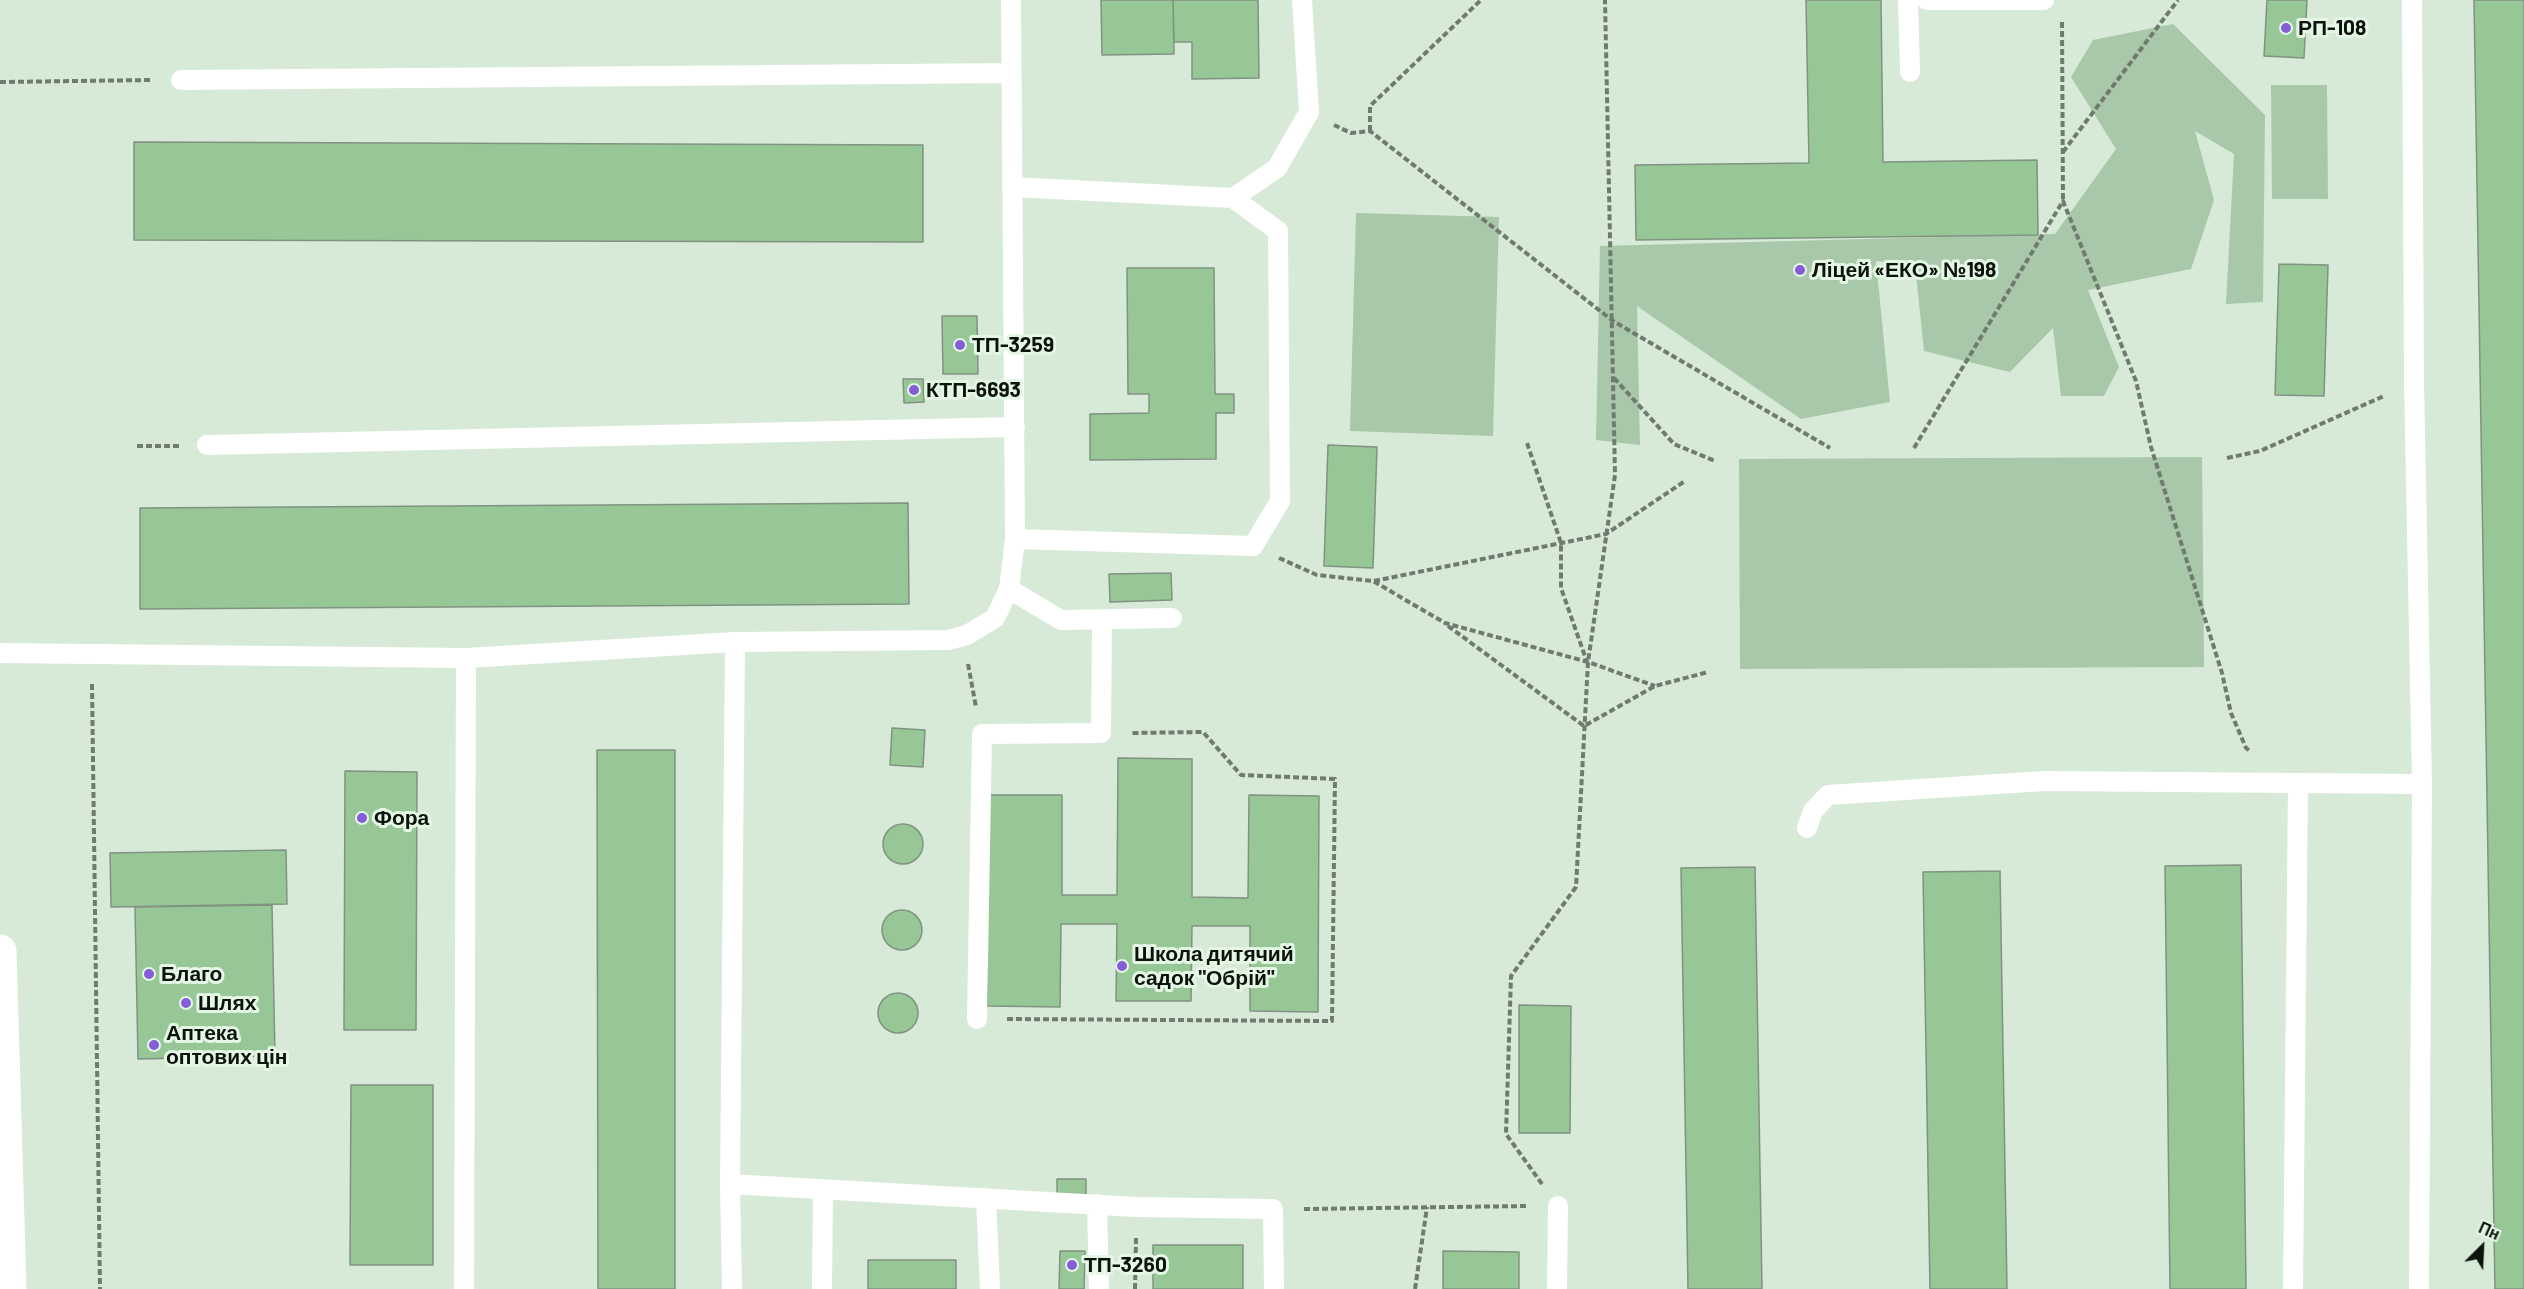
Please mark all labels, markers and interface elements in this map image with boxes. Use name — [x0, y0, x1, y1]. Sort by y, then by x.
place label: РП-108 — [2298, 15, 2366, 41]
marker: РП-108 — [2279, 21, 2293, 35]
place label: Ліцей «ЕКО» №198 — [1812, 257, 1996, 283]
marker: Ліцей «ЕКО» №198 — [1793, 263, 1807, 277]
place label: ТП-3259 — [972, 332, 1054, 358]
marker: ТП-3259 — [953, 338, 967, 352]
place label: КТП-6693 — [926, 377, 1021, 403]
marker: КТП-6693 — [907, 383, 921, 397]
place label: Фора — [374, 805, 429, 831]
marker: Фора — [355, 811, 369, 825]
place label: Школа дитячий садок "Обрій" — [1134, 941, 1294, 991]
marker: Школа дитячий садок "Обрій" — [1115, 959, 1129, 973]
place label: Благо — [161, 961, 222, 987]
marker: Благо — [142, 967, 156, 981]
place label: Шлях — [198, 990, 256, 1016]
marker: Шлях — [179, 996, 193, 1010]
place label: Аптека оптових цін — [166, 1020, 287, 1070]
marker: Аптека оптових цін — [147, 1038, 161, 1052]
north arrow — [2452, 1217, 2512, 1277]
text: Пн — [2476, 1217, 2503, 1243]
place label: ТП-3260 — [1084, 1252, 1167, 1278]
marker: ТП-3260 — [1065, 1258, 1079, 1272]

